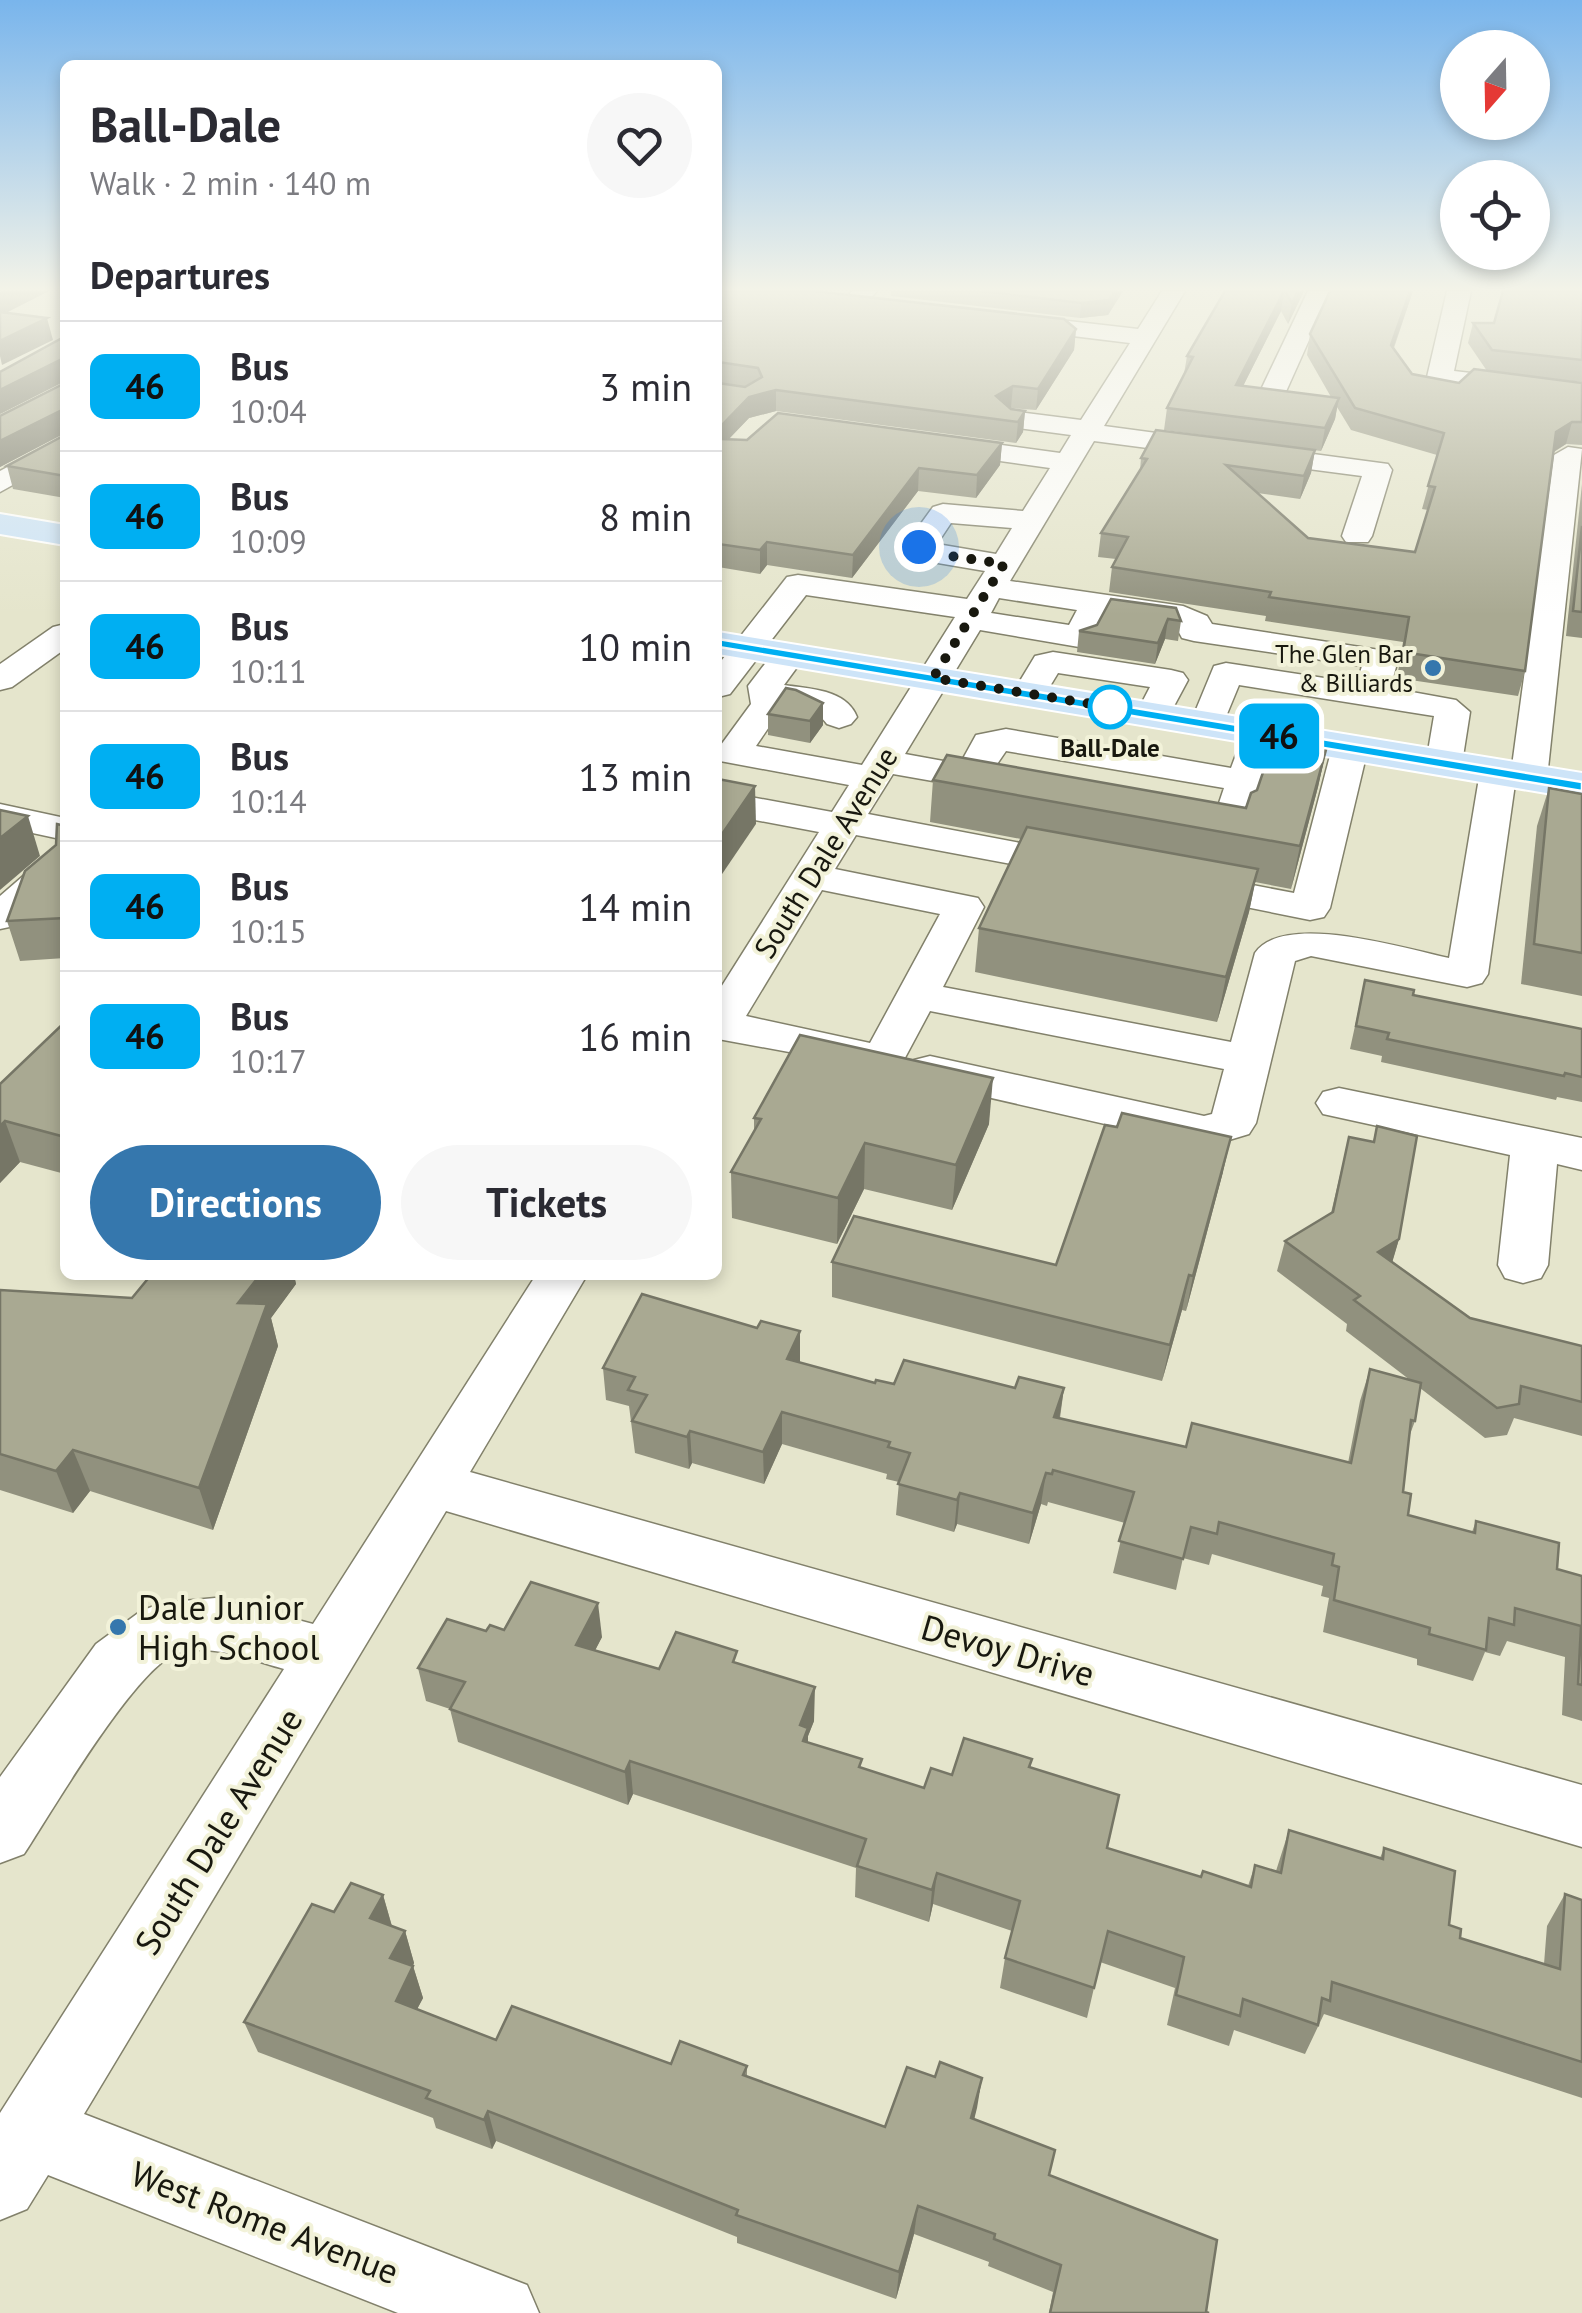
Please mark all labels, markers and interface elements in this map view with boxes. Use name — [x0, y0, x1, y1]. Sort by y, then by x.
north arrow — [1440, 30, 1550, 140]
map controls — [1440, 30, 1550, 270]
text: Ball-Dale — [90, 93, 281, 155]
button: heart — [587, 93, 692, 198]
button: locate — [1440, 160, 1550, 270]
text: Walk · 2 min · 140 m — [90, 162, 371, 204]
text: Departures — [90, 250, 270, 299]
text: Bus — [230, 341, 289, 390]
text: 3 min — [599, 362, 692, 411]
text: 46 — [125, 363, 165, 409]
text: 10:04 — [230, 390, 307, 432]
text: Bus — [230, 471, 289, 520]
text: 8 min — [599, 492, 692, 541]
text: 46 — [125, 493, 165, 539]
text: 10:09 — [230, 520, 307, 562]
your location — [894, 522, 944, 572]
text: Bus — [230, 601, 289, 650]
text: 10 min — [579, 622, 692, 671]
text: 46 — [125, 623, 165, 669]
place label: The Glen Bar & Billiards — [1275, 638, 1413, 699]
text: 10:11 — [230, 650, 307, 692]
marker: The Glen Bar & Billiards — [1422, 657, 1444, 679]
marker: Ball-Dale — [1089, 686, 1131, 728]
line badge: 46 — [1234, 704, 1324, 768]
text: 46 — [1259, 713, 1299, 759]
text: Bus — [230, 731, 289, 780]
place label: Ball-Dale — [1060, 732, 1160, 764]
street label: South Dale Avenue — [744, 739, 906, 965]
text: 13 min — [579, 752, 692, 801]
text: 46 — [125, 753, 165, 799]
text: 10:14 — [230, 780, 307, 822]
text: Bus — [230, 861, 289, 910]
text: 14 min — [579, 882, 692, 931]
text: 46 — [125, 883, 165, 929]
text: 10:15 — [230, 910, 307, 952]
text: Bus — [230, 991, 289, 1040]
text: 16 min — [579, 1012, 692, 1061]
text: 46 — [125, 1013, 165, 1059]
text: 10:17 — [230, 1040, 307, 1082]
button: Directions — [90, 1145, 381, 1260]
button: Tickets — [401, 1145, 692, 1260]
place label: Dale Junior High School — [138, 1584, 319, 1670]
street label: Devoy Drive — [916, 1603, 1100, 1697]
marker: Dale Junior High School — [107, 1616, 129, 1638]
street label: South Dale Avenue — [124, 1699, 312, 1963]
street label: West Rome Avenue — [125, 2150, 405, 2294]

